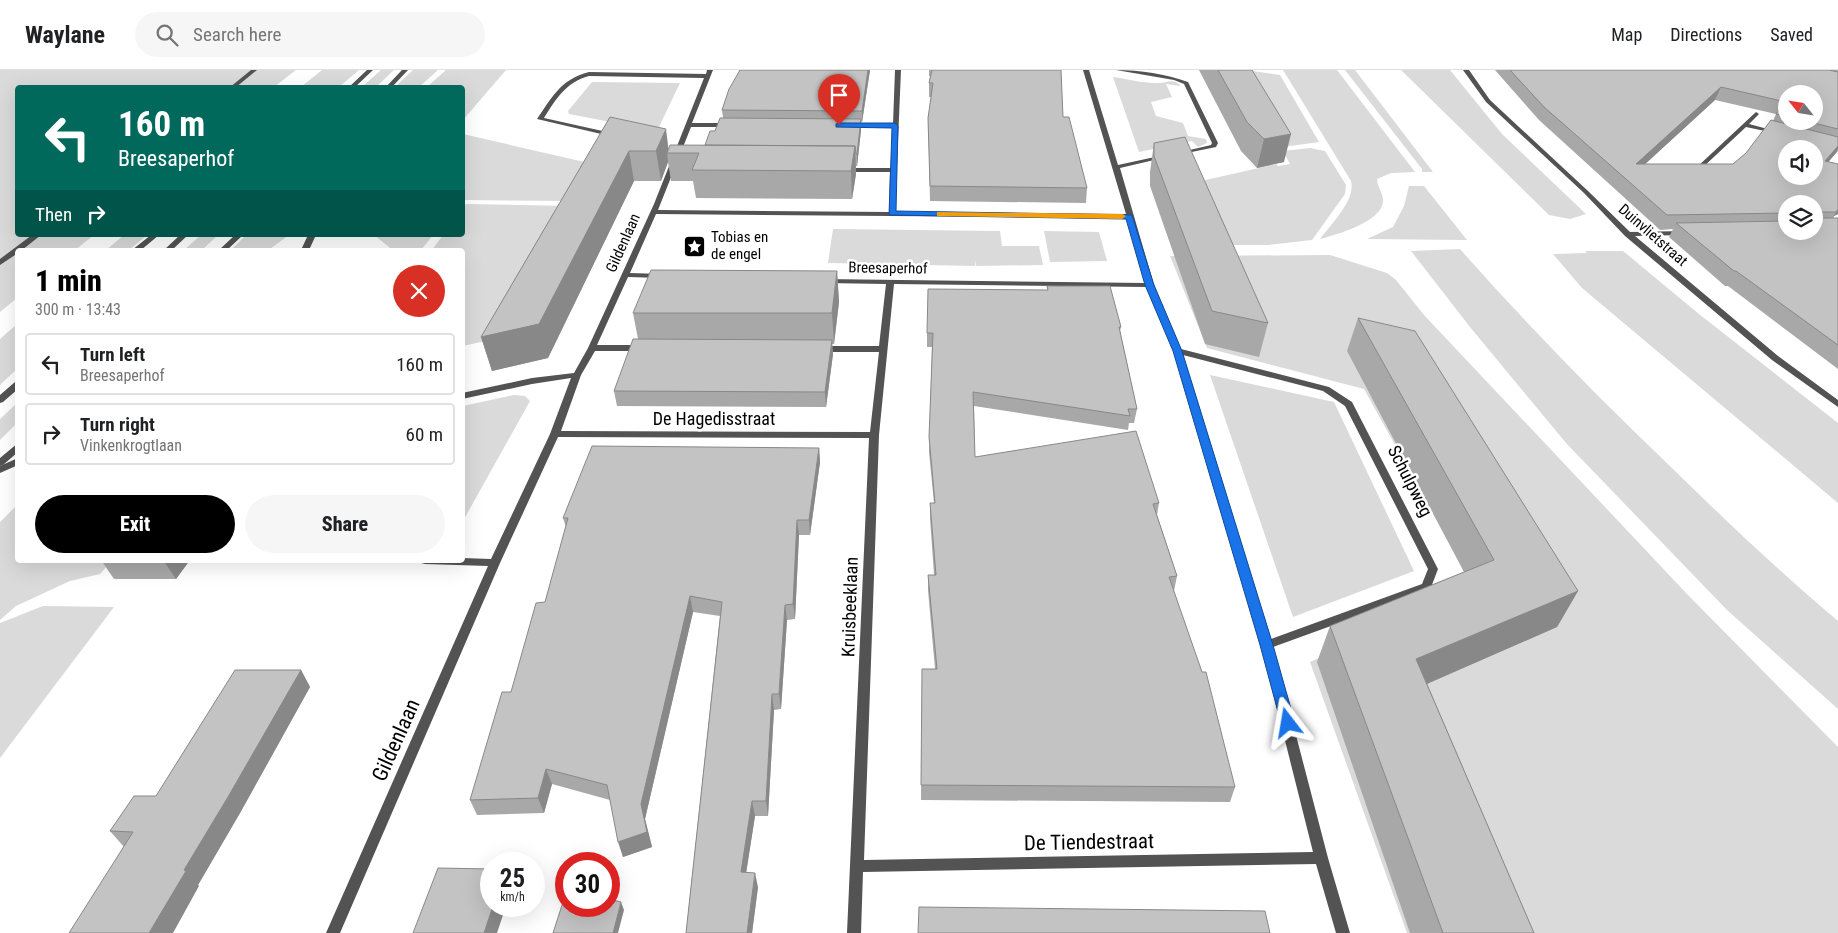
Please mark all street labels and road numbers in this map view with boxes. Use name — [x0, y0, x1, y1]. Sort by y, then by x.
street label: Duinvlietstraat — [1615, 200, 1691, 270]
street label: Gildenlaan — [602, 211, 644, 275]
street label: Breesaperhof — [848, 258, 928, 278]
street label: De Hagedisstraat — [653, 408, 775, 429]
street label: Schulpweg — [1384, 442, 1437, 520]
street label: Kruisbeeklaan — [837, 556, 862, 657]
street label: Gildenlaan — [367, 695, 425, 785]
street label: De Tiendestraat — [1024, 829, 1154, 855]

